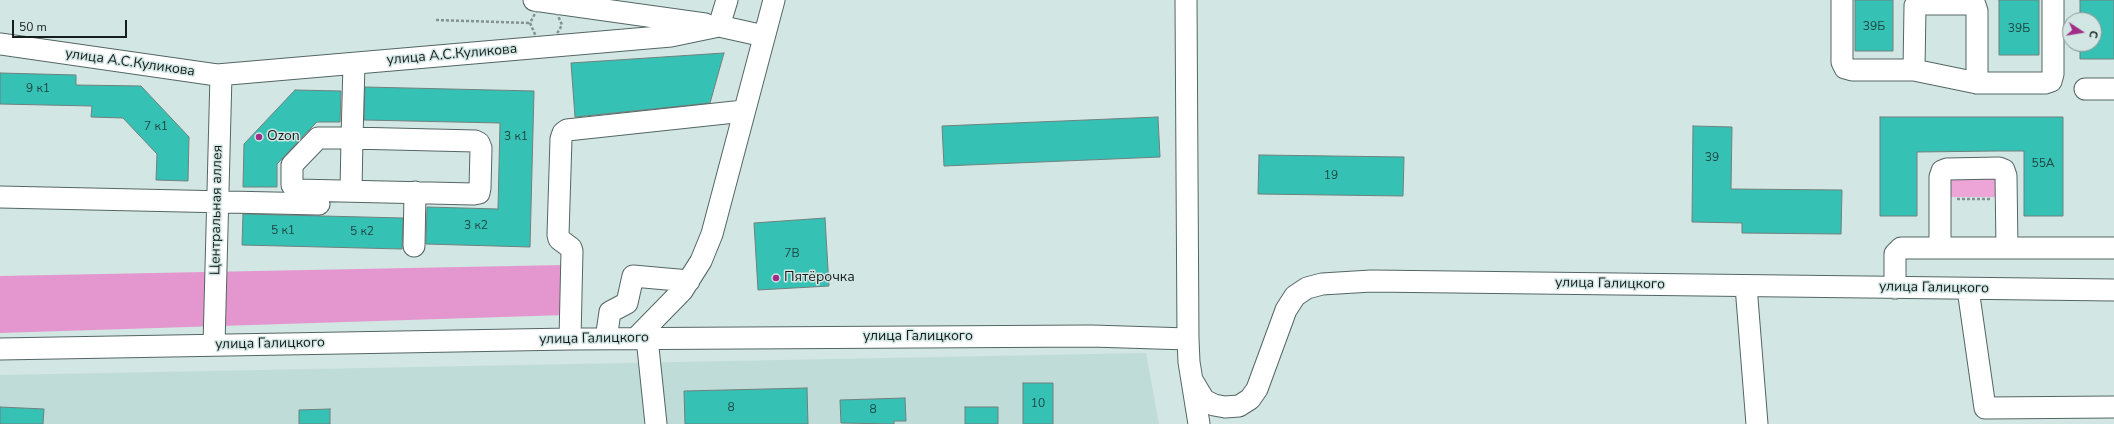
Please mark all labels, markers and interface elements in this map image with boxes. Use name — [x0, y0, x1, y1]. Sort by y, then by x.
scale bar — [14, 12, 129, 38]
north arrow — [2062, 12, 2102, 52]
text: 50 m — [19, 19, 47, 35]
house number: 39Б — [1863, 20, 1885, 34]
house number: 39Б — [2008, 22, 2030, 36]
text: С — [2085, 29, 2101, 40]
street label: улица А.С.Куликова — [386, 41, 518, 69]
street label: улица А.С.Куликова — [64, 46, 196, 80]
house number: 9 к1 — [26, 82, 50, 96]
house number: 7 к1 — [144, 120, 168, 134]
place label: Ozon — [267, 129, 300, 145]
house number: 3 к1 — [504, 130, 528, 144]
marker: Ozon — [254, 132, 264, 142]
street label: Центральная аллея — [207, 145, 227, 275]
house number: 39 — [1705, 151, 1719, 165]
house number: 55А — [2031, 157, 2055, 171]
house number: 19 — [1324, 169, 1338, 183]
house number: 3 к2 — [464, 219, 488, 233]
house number: 5 к1 — [271, 224, 295, 238]
house number: 5 к2 — [350, 225, 374, 239]
house number: 7В — [784, 247, 800, 261]
place label: Пятёрочка — [784, 270, 855, 286]
marker: Пятёрочка — [771, 273, 781, 283]
street label: улица Галицкого — [1555, 275, 1665, 293]
street label: улица Галицкого — [1879, 279, 1989, 297]
street label: улица Галицкого — [863, 329, 973, 345]
street label: улица Галицкого — [539, 330, 649, 348]
street label: улица Галицкого — [215, 335, 325, 353]
house number: 10 — [1031, 397, 1045, 411]
house number: 8 — [727, 401, 735, 415]
house number: 8 — [869, 403, 877, 417]

